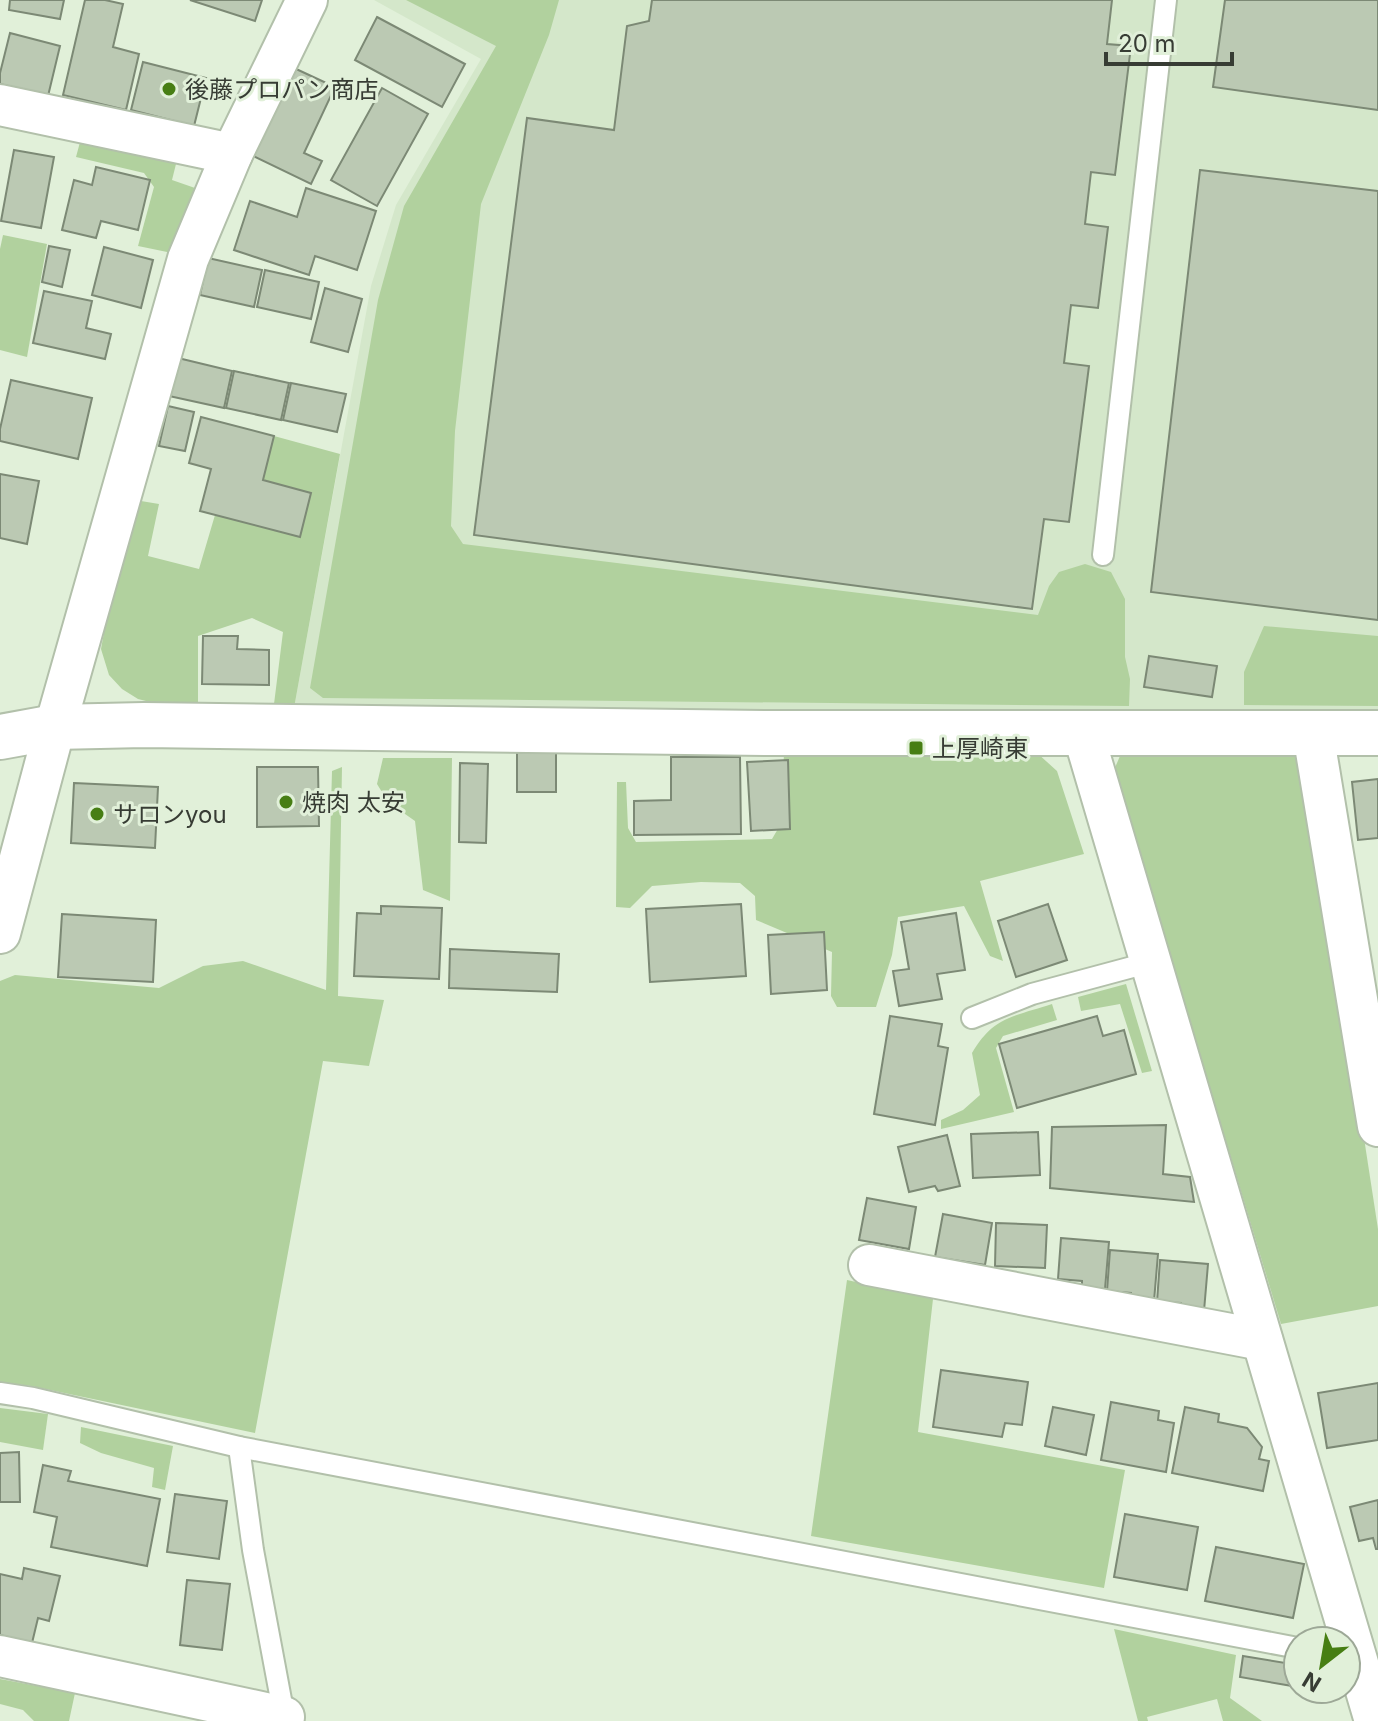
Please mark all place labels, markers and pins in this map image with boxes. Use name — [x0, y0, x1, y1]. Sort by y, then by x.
place label: 後藤プロパン商店 — [185, 75, 378, 104]
marker: 後藤プロパン商店 — [160, 80, 178, 98]
place label: 上厚崎東 — [932, 734, 1028, 763]
marker: 上厚崎東 — [907, 739, 925, 757]
place label: 焼肉 太安 — [302, 788, 405, 817]
marker: 焼肉 太安 — [277, 793, 295, 811]
place label: サロンyou — [113, 800, 227, 829]
marker: サロンyou — [88, 805, 106, 823]

